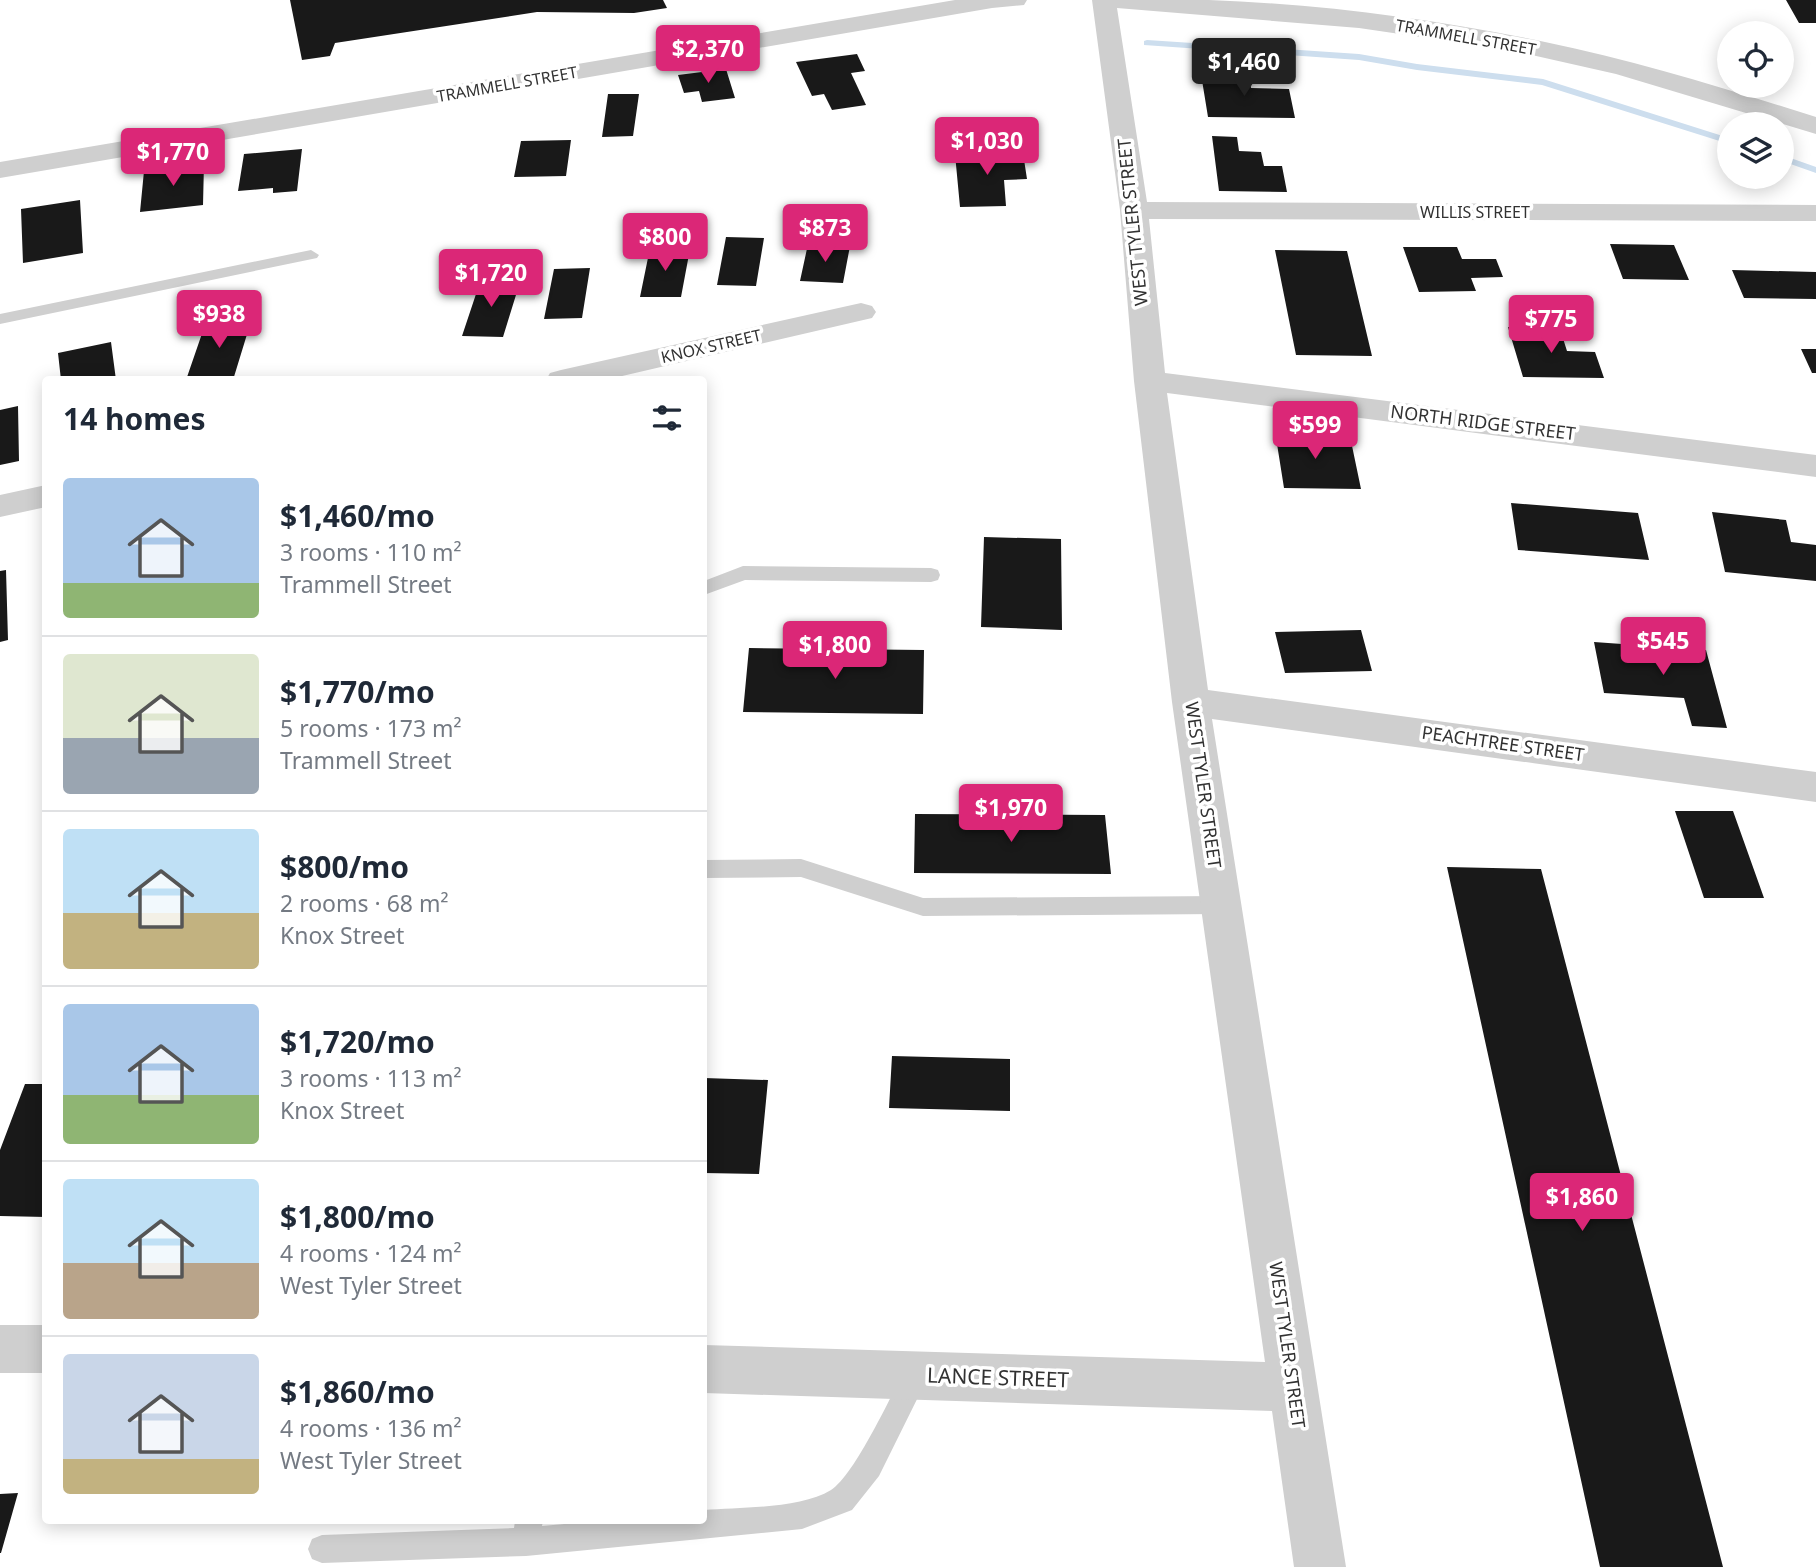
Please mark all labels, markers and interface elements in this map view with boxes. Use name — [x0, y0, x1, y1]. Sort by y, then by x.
street label: TRAMMELL STREET — [1394, 14, 1538, 60]
map controls — [1717, 21, 1794, 189]
button: locate — [1717, 21, 1794, 98]
pin: $2,370 — [651, 25, 765, 85]
text: $2,370 — [672, 32, 744, 64]
pin: $1,460 — [1187, 38, 1301, 98]
text: $1,460 — [1208, 45, 1280, 77]
street label: TRAMMELL STREET — [435, 61, 579, 107]
button: layers — [1717, 112, 1794, 189]
pin: $1,030 — [930, 118, 1044, 177]
text: $1,030 — [951, 124, 1023, 156]
pin: $1,770 — [116, 128, 230, 188]
text: $1,770 — [137, 135, 209, 167]
street label: WEST TYLER STREET — [1111, 137, 1153, 307]
street label: WILLIS STREET — [1420, 201, 1530, 223]
pin: $873 — [784, 204, 866, 264]
text: $873 — [799, 211, 851, 243]
pin: $800 — [624, 214, 706, 273]
text: $800 — [639, 220, 691, 252]
pin: $1,720 — [434, 250, 548, 309]
text: $1,720 — [455, 256, 527, 288]
pin: $938 — [178, 290, 260, 350]
pin: $775 — [1510, 296, 1592, 355]
text: $938 — [193, 297, 245, 329]
text: $775 — [1525, 302, 1577, 334]
street label: KNOX STREET — [659, 324, 763, 368]
text: 14 homes — [63, 398, 206, 439]
icon: filters — [648, 399, 686, 437]
street label: NORTH RIDGE STREET — [1389, 399, 1577, 445]
pin: $599 — [1274, 402, 1356, 461]
text: $599 — [1289, 408, 1341, 440]
text: $1,460/mo — [280, 495, 435, 536]
icon: home — [119, 506, 203, 590]
text: 3 rooms · 110 m² — [280, 536, 462, 568]
text: Trammell Street — [280, 568, 452, 600]
pin: $545 — [1622, 618, 1704, 677]
pin: $1,800 — [778, 622, 892, 681]
text: $545 — [1637, 624, 1689, 656]
text: $1,800 — [799, 628, 871, 660]
text: $1,770/mo — [280, 671, 435, 712]
icon: home — [119, 682, 203, 766]
street label: WEST TYLER STREET — [1180, 700, 1228, 870]
text: 5 rooms · 173 m² — [280, 712, 462, 744]
street label: PEACHTREE STREET — [1420, 720, 1586, 766]
text: Trammell Street — [280, 744, 452, 776]
pin: $1,970 — [954, 784, 1068, 844]
text: $1,970 — [975, 791, 1047, 823]
text: $800/mo — [280, 846, 409, 887]
icon: home — [119, 857, 203, 941]
text: 2 rooms · 68 m² — [280, 887, 449, 919]
text: Knox Street — [280, 919, 404, 951]
text: $1,720/mo — [280, 1021, 435, 1062]
icon: home — [119, 1032, 203, 1116]
text: 3 rooms · 113 m² — [280, 1062, 462, 1094]
text: Knox Street — [280, 1094, 404, 1126]
pin: $1,860 — [1525, 1174, 1639, 1233]
text: $1,860 — [1546, 1180, 1618, 1212]
text: $1,800/mo — [280, 1196, 435, 1237]
icon: home — [119, 1207, 203, 1291]
text: 4 rooms · 124 m² — [280, 1237, 462, 1269]
street label: WEST TYLER STREET — [1264, 1260, 1312, 1430]
text: West Tyler Street — [280, 1269, 462, 1301]
street label: LANCE STREET — [927, 1361, 1070, 1393]
text: $1,860/mo — [280, 1371, 435, 1412]
icon: home — [119, 1382, 203, 1466]
text: 4 rooms · 136 m² — [280, 1412, 462, 1444]
text: West Tyler Street — [280, 1444, 462, 1476]

